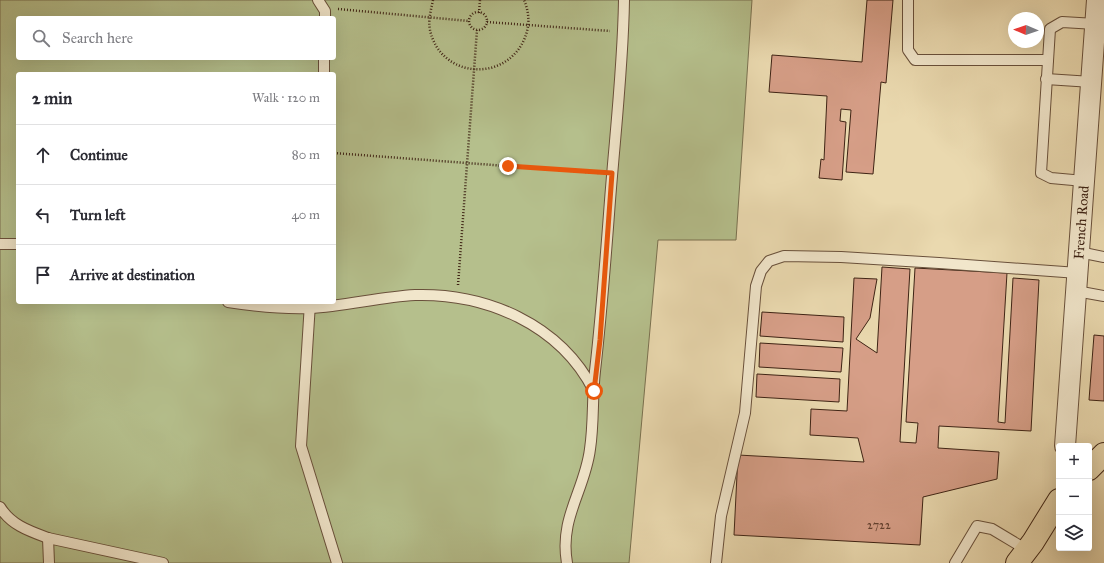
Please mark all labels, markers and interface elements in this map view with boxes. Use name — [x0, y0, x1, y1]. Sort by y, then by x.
north arrow — [1008, 12, 1044, 48]
search box — [16, 16, 336, 60]
icon: search — [30, 27, 52, 49]
text: Search here — [62, 29, 133, 47]
text: 2 min — [32, 88, 72, 109]
text: Walk · 120 m — [252, 90, 320, 106]
icon: ahead — [32, 144, 54, 166]
text: Continue — [70, 146, 128, 164]
text: 80 m — [292, 147, 320, 163]
route end — [499, 157, 517, 175]
street label: French Road — [1070, 185, 1092, 260]
icon: left — [32, 204, 54, 226]
text: Turn left — [70, 206, 126, 224]
text: 40 m — [291, 207, 320, 223]
icon: arrive — [32, 264, 54, 286]
text: Arrive at destination — [70, 266, 195, 284]
route start — [585, 382, 603, 400]
map controls — [1056, 443, 1092, 551]
button: + — [1056, 443, 1092, 479]
button: − — [1056, 479, 1092, 515]
button: layers — [1056, 515, 1092, 551]
house number: 2722 — [867, 518, 891, 532]

